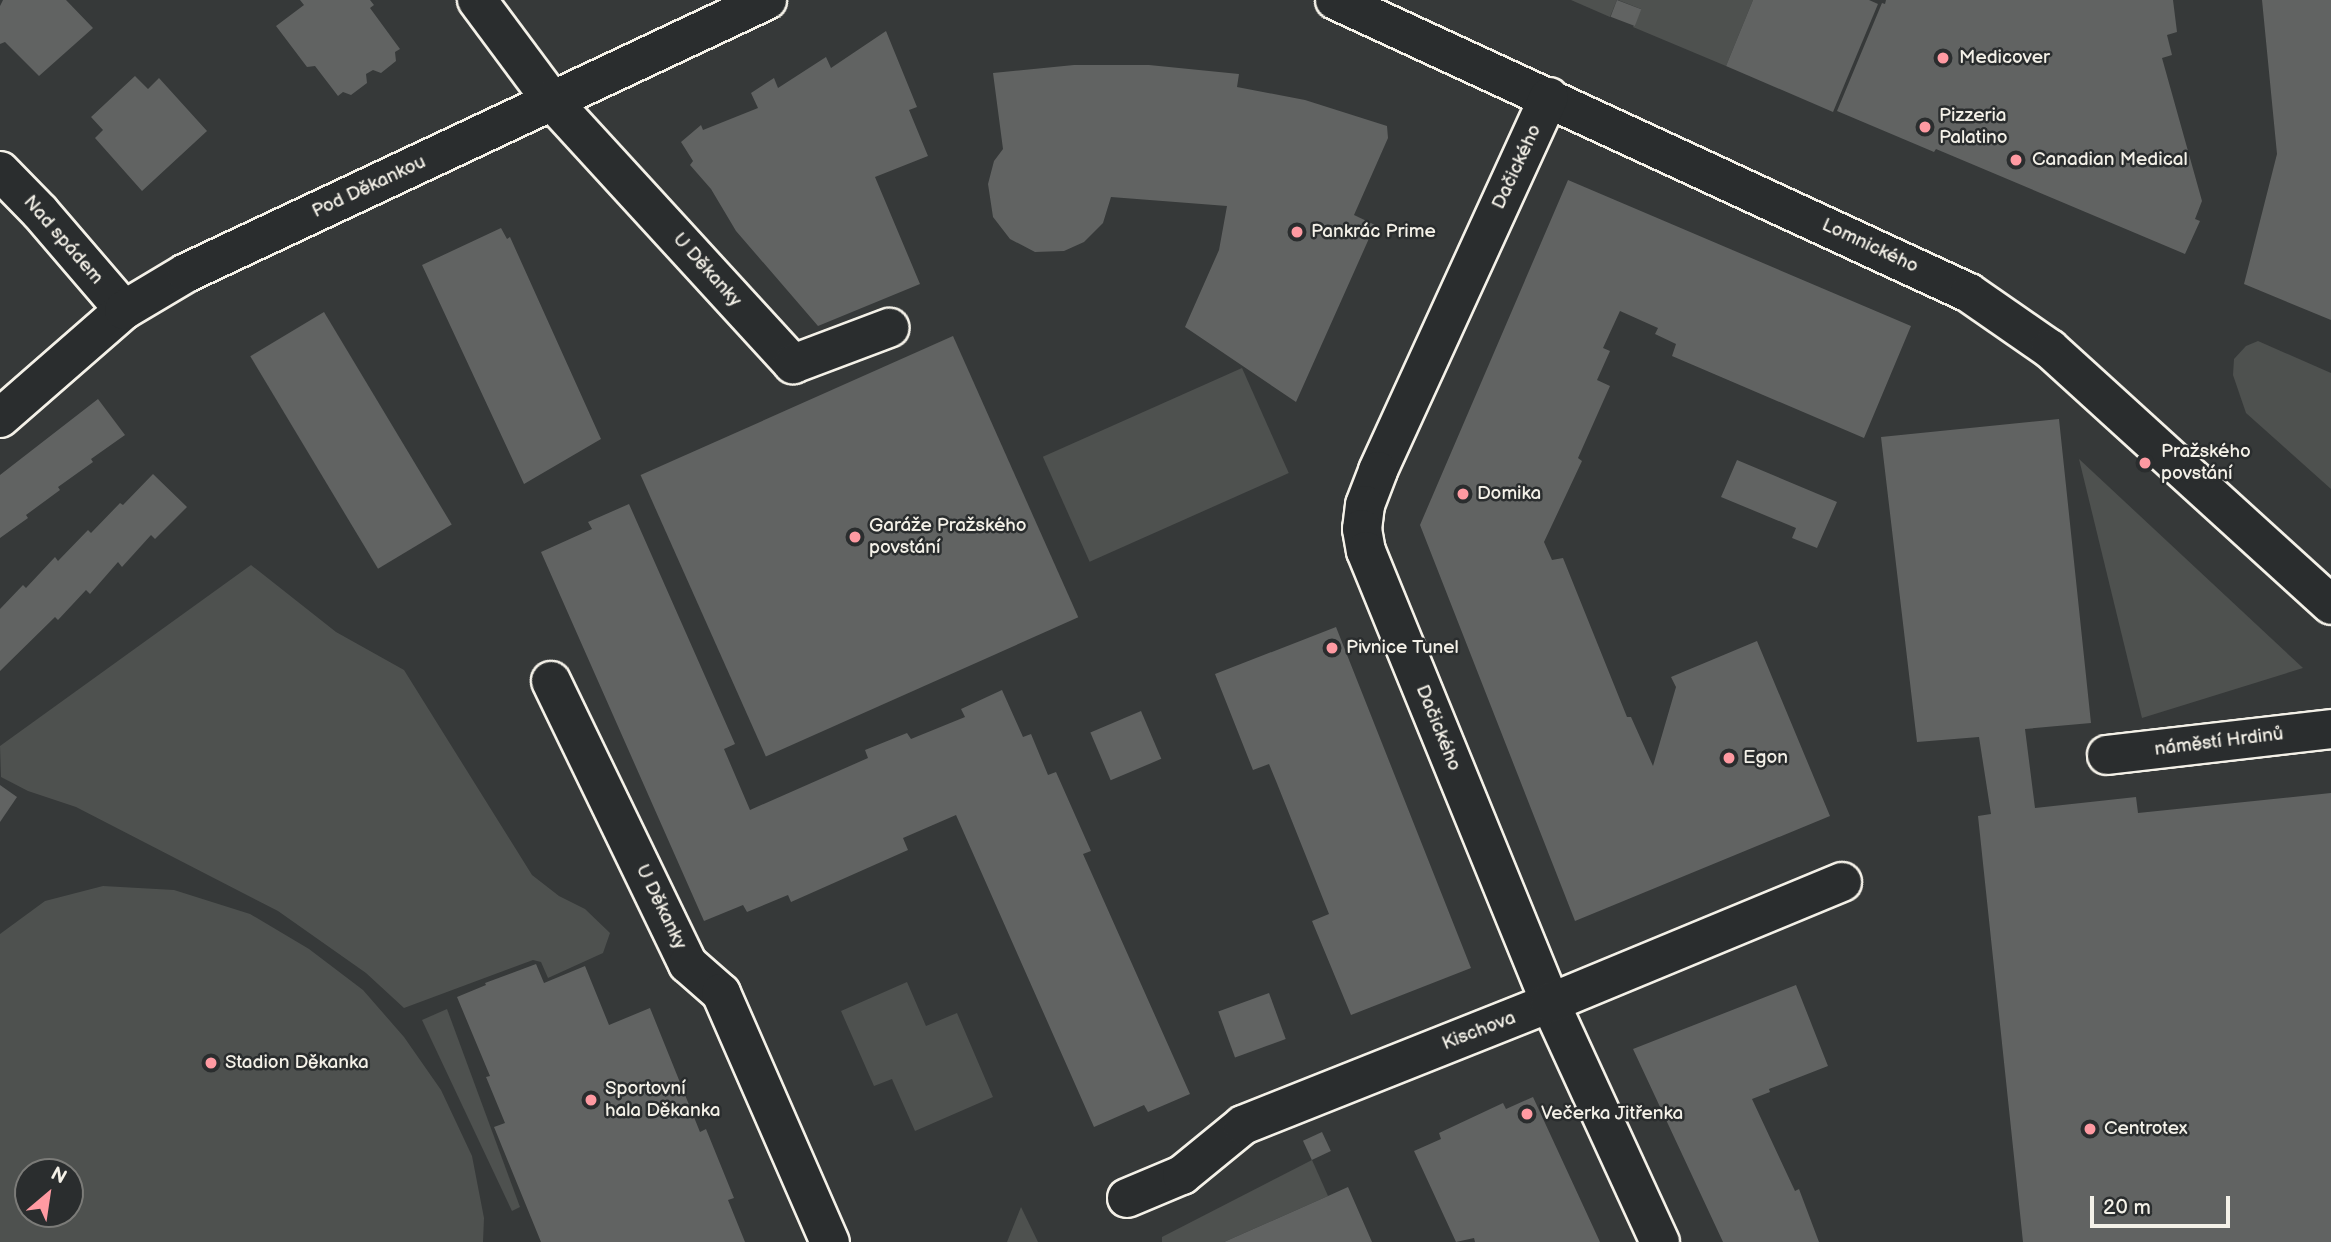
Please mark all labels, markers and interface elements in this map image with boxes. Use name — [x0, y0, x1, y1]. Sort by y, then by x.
place label: Medicover — [1959, 47, 2050, 69]
marker: Medicover — [1933, 48, 1953, 68]
place label: Pizzeria Palatino — [1939, 105, 2008, 149]
marker: Pizzeria Palatino — [1917, 119, 1933, 135]
street label: Dačického — [1487, 121, 1547, 213]
place label: Canadian Medical — [2032, 149, 2188, 171]
marker: Canadian Medical — [2006, 150, 2026, 170]
street label: Pod Děkankou — [309, 151, 429, 223]
street label: Nad spádem — [18, 191, 108, 289]
street label: Lomnického — [1818, 214, 1922, 278]
place label: Pankrác Prime — [1311, 221, 1436, 243]
marker: Pankrác Prime — [1289, 224, 1305, 240]
street label: U Děkanky — [668, 228, 746, 312]
place label: Pražského povstání — [2161, 441, 2251, 485]
marker: Pražského povstání — [2135, 453, 2155, 473]
place label: Domika — [1477, 483, 1541, 505]
marker: Domika — [1455, 486, 1471, 502]
place label: Garáže Pražského povstání — [869, 515, 1027, 559]
marker: Garáže Pražského povstání — [847, 529, 863, 545]
place label: Pivnice Tunel — [1346, 637, 1459, 659]
marker: Pivnice Tunel — [1324, 640, 1340, 656]
street label: Dačického — [1410, 682, 1466, 774]
street label: náměstí Hrdinů — [2153, 723, 2285, 761]
place label: Egon — [1743, 747, 1788, 769]
marker: Egon — [1721, 750, 1737, 766]
street label: U Děkanky — [631, 861, 691, 953]
street label: Kischova — [1439, 1007, 1519, 1055]
place label: Stadion Děkanka — [225, 1052, 369, 1074]
marker: Stadion Děkanka — [203, 1055, 219, 1071]
place label: Sportovní hala Děkanka — [605, 1078, 721, 1122]
marker: Sportovní hala Děkanka — [583, 1092, 599, 1108]
place label: Večerka Jitřenka — [1541, 1103, 1684, 1125]
marker: Večerka Jitřenka — [1519, 1106, 1535, 1122]
place label: Centrotex — [2104, 1118, 2188, 1140]
marker: Centrotex — [2082, 1121, 2098, 1137]
north arrow — [14, 1158, 84, 1228]
text: N — [47, 1162, 70, 1189]
scale bar — [2093, 1182, 2233, 1226]
text: 20 m — [2103, 1195, 2151, 1220]

